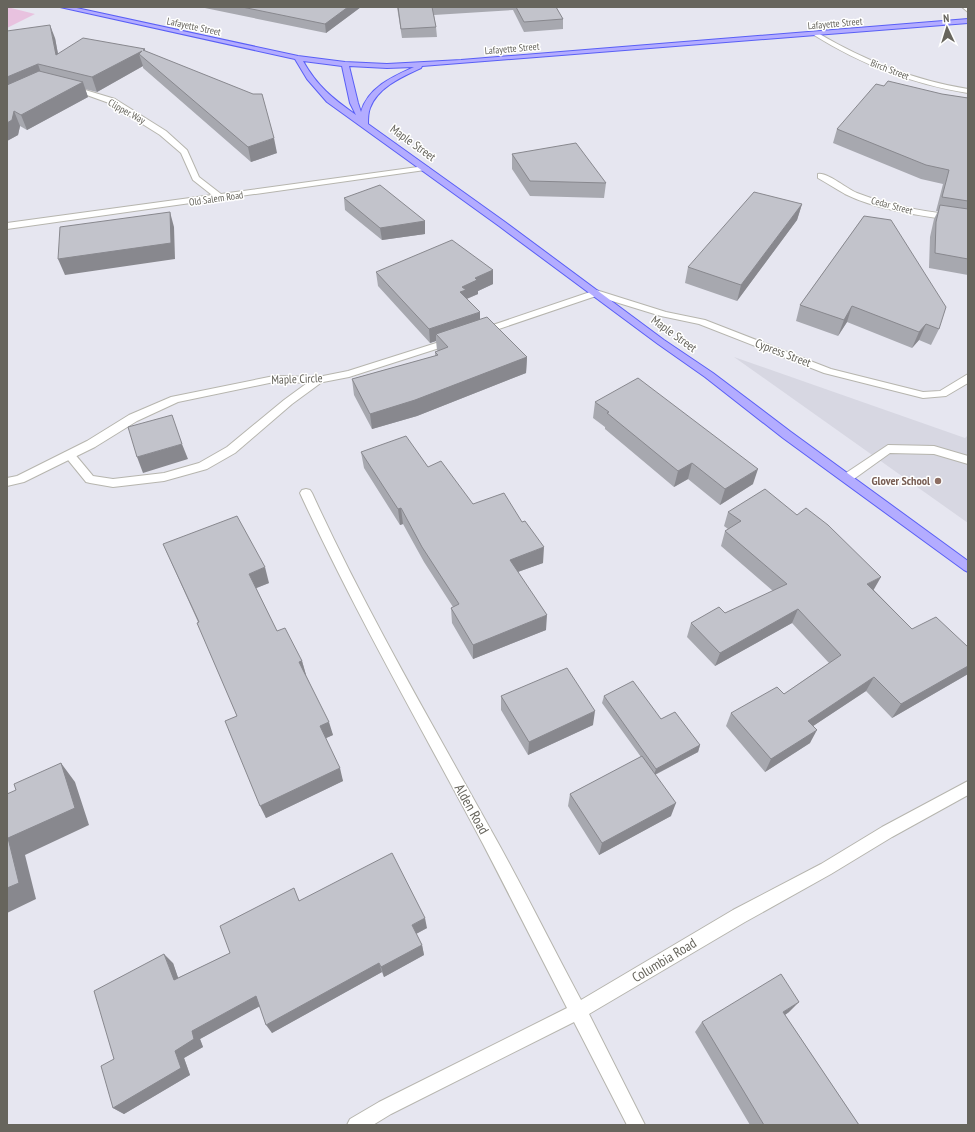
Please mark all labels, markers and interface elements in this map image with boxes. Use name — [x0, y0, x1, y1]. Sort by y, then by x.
north arrow — [927, 8, 967, 48]
text: N — [943, 11, 950, 25]
street label: Lafayette Street — [166, 14, 222, 39]
street label: Lafayette Street — [807, 15, 863, 32]
street label: Lafayette Street — [484, 40, 540, 57]
street label: Birch Street — [869, 56, 911, 83]
street label: Clipper Way — [106, 96, 148, 127]
street label: Maple Street — [388, 121, 440, 165]
street label: Old Salem Road — [188, 188, 244, 209]
street label: Cedar Street — [870, 194, 914, 217]
street label: Maple Street — [649, 312, 701, 356]
street label: Cypress Street — [753, 335, 814, 370]
street label: Maple Circle — [271, 370, 323, 387]
place label: Glover School — [872, 473, 930, 488]
marker: Glover School — [933, 476, 943, 486]
street label: Alden Road — [451, 781, 493, 837]
street label: Columbia Road — [628, 934, 700, 986]

